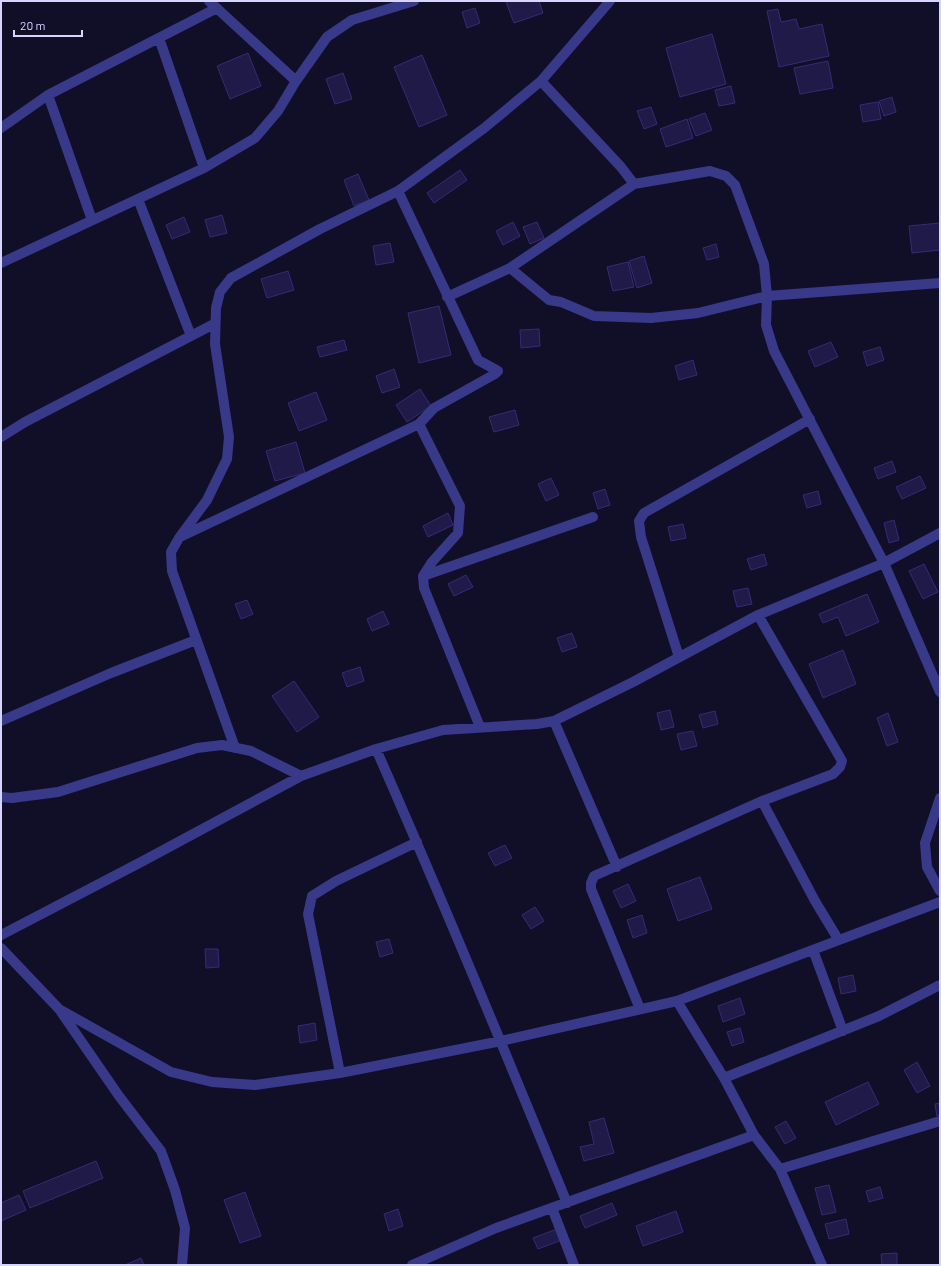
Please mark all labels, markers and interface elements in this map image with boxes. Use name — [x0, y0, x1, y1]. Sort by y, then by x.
scale bar — [14, 12, 82, 38]
text: 20 m — [20, 18, 46, 32]

